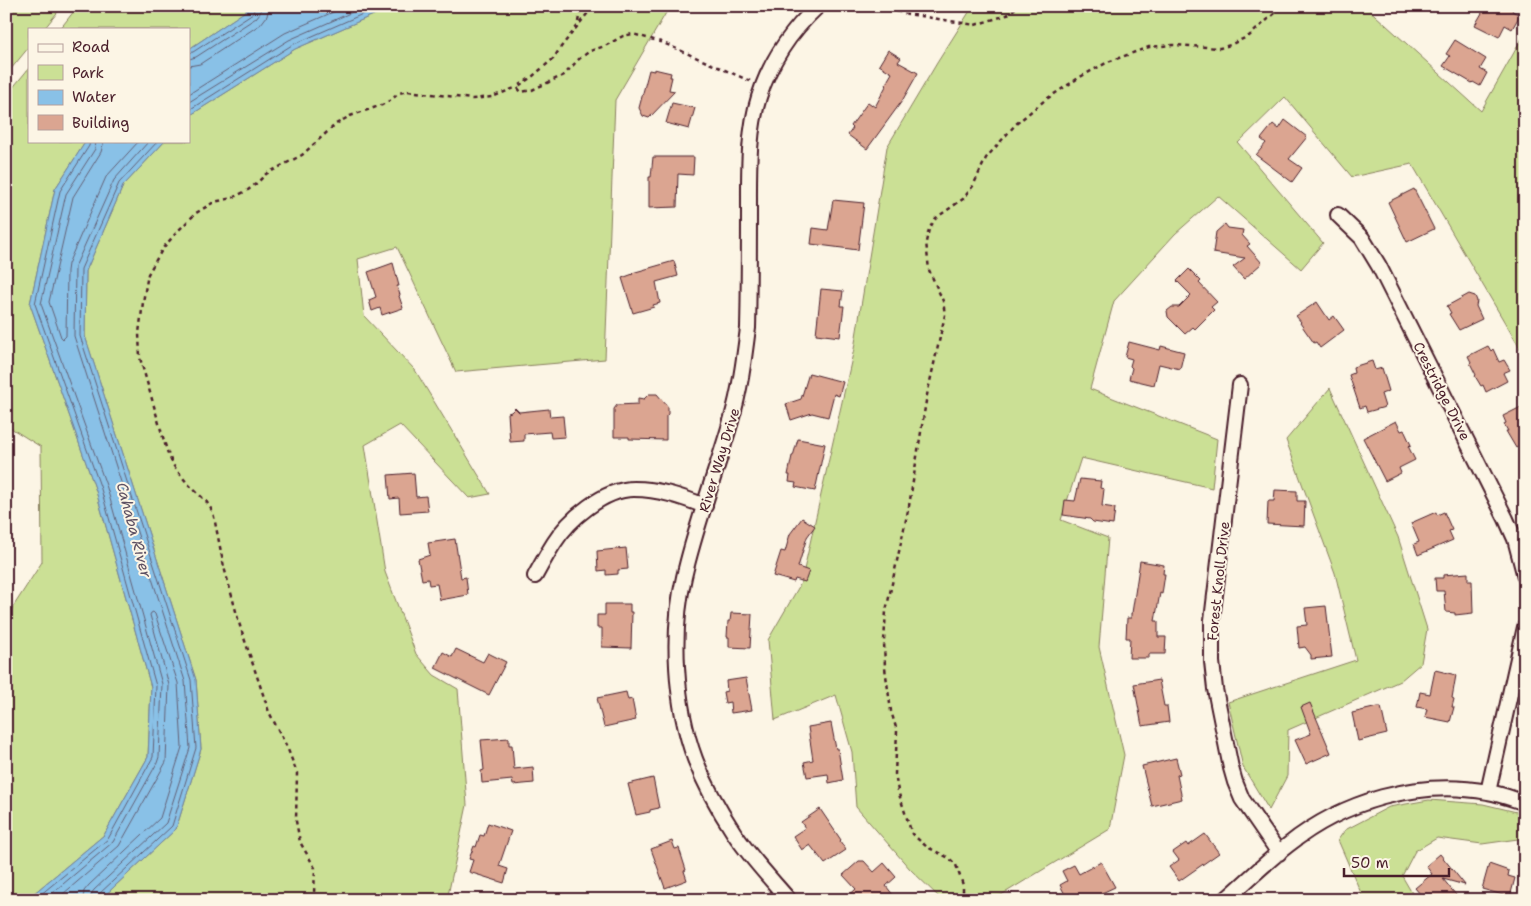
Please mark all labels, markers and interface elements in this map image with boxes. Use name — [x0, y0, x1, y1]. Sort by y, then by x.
legend — [28, 28, 190, 142]
text: Road — [72, 37, 110, 57]
text: Park — [72, 63, 104, 83]
text: Water — [72, 87, 116, 107]
text: Building — [72, 113, 129, 133]
street label: Crestridge Drive — [1409, 339, 1475, 443]
street label: River Way Drive — [695, 406, 743, 514]
water label: Cahaba River — [112, 480, 157, 581]
street label: Forest Knoll Drive — [1203, 520, 1233, 642]
scale bar — [1344, 846, 1448, 878]
text: 50 m — [1351, 853, 1389, 873]

